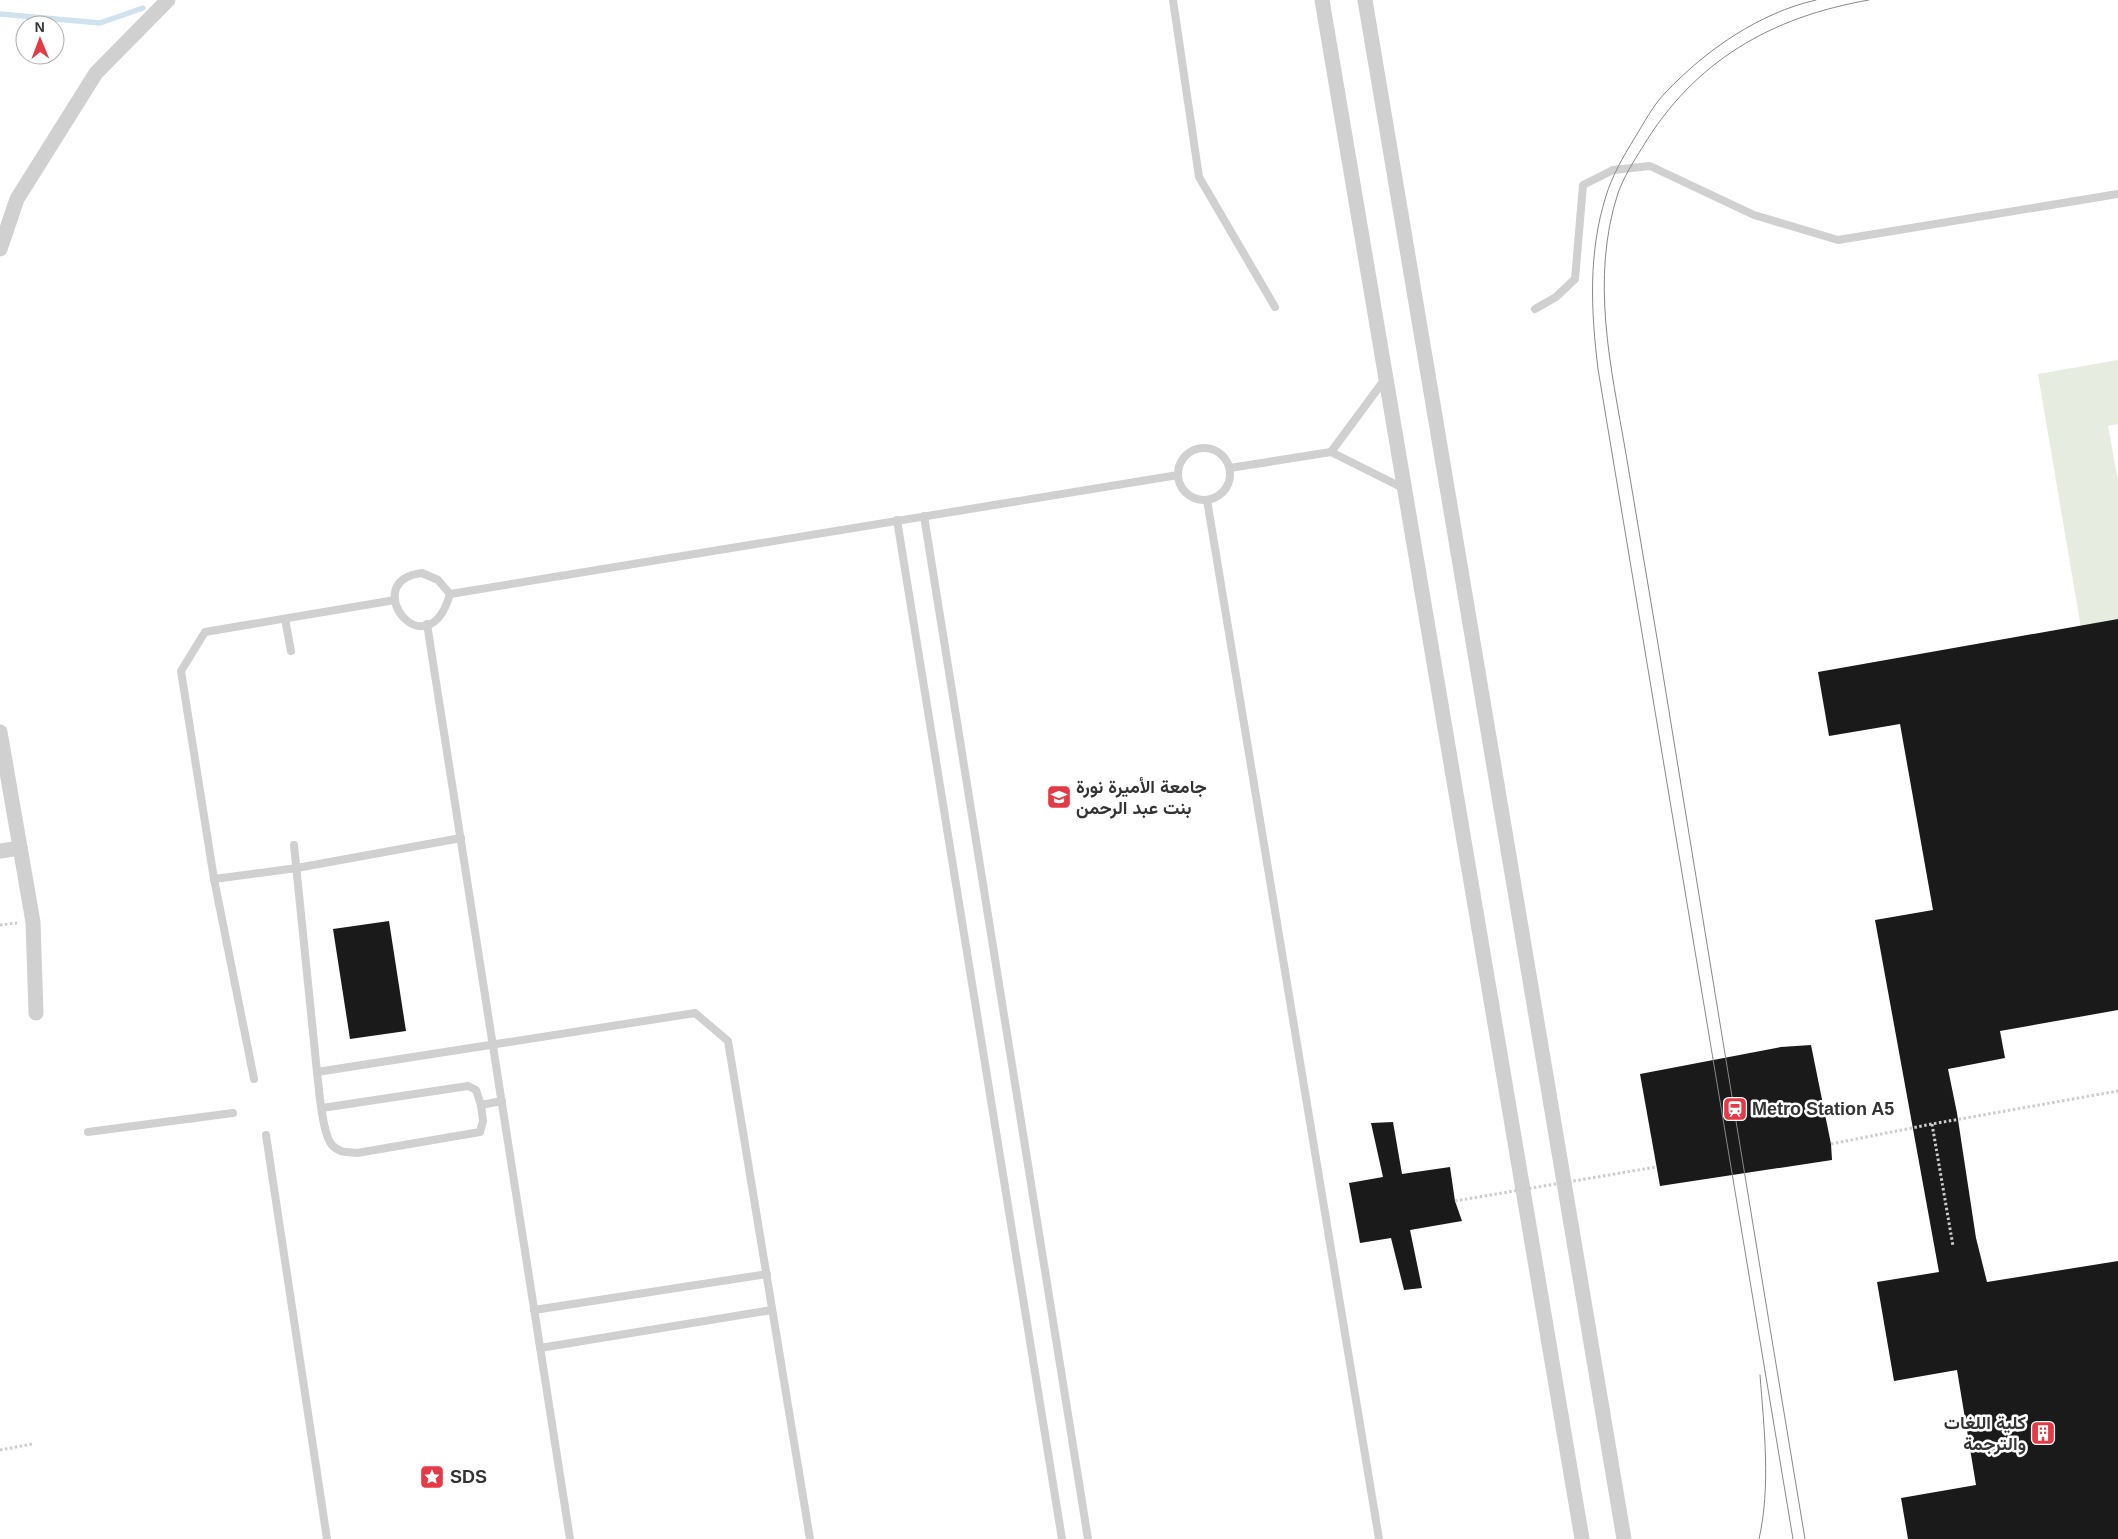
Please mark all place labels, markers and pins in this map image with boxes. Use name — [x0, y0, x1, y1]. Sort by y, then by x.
place label: جامعة الأميرة نورة بنت عبد الرحمن — [1076, 777, 1207, 819]
school or university icon: جامعة الأميرة نورة بنت عبد الرحمن — [1046, 784, 1072, 810]
station icon: Metro Station A5 — [1722, 1096, 1748, 1122]
place label: Metro Station A5 — [1752, 1099, 1894, 1119]
place label: كلية اللغات والترجمة — [1944, 1413, 2026, 1455]
building icon: كلية اللغات والترجمة — [2030, 1420, 2056, 1446]
place icon: SDS — [419, 1464, 445, 1490]
place label: SDS — [450, 1467, 487, 1487]

